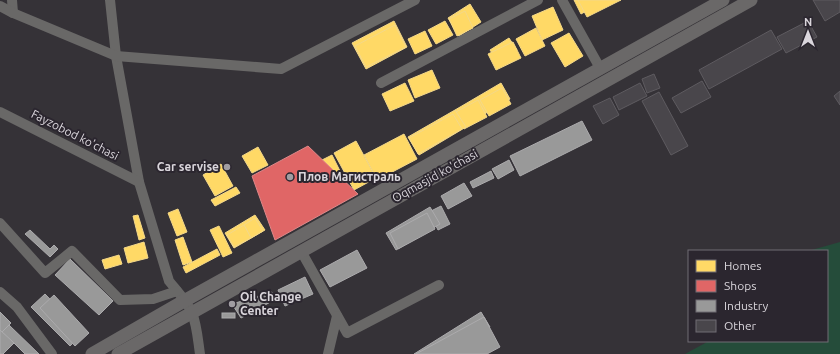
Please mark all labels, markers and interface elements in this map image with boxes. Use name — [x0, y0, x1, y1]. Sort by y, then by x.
north arrow — [788, 12, 828, 52]
text: N — [804, 16, 812, 28]
street label: Fayzobod ko'chasi — [29, 107, 121, 162]
street label: Oqmasjid ko'chasi — [390, 147, 480, 204]
place label: Car servise — [157, 160, 219, 173]
marker: Car servise — [222, 162, 232, 172]
place label: Плов Магистраль — [298, 170, 401, 183]
marker: Плов Магистраль — [285, 172, 295, 182]
legend — [688, 250, 828, 342]
text: Homes — [724, 259, 762, 272]
text: Shops — [724, 279, 756, 292]
place label: Oil Change Center — [240, 290, 302, 317]
marker: Oil Change Center — [227, 299, 237, 309]
text: Industry — [724, 299, 769, 312]
text: Other — [724, 319, 757, 332]

